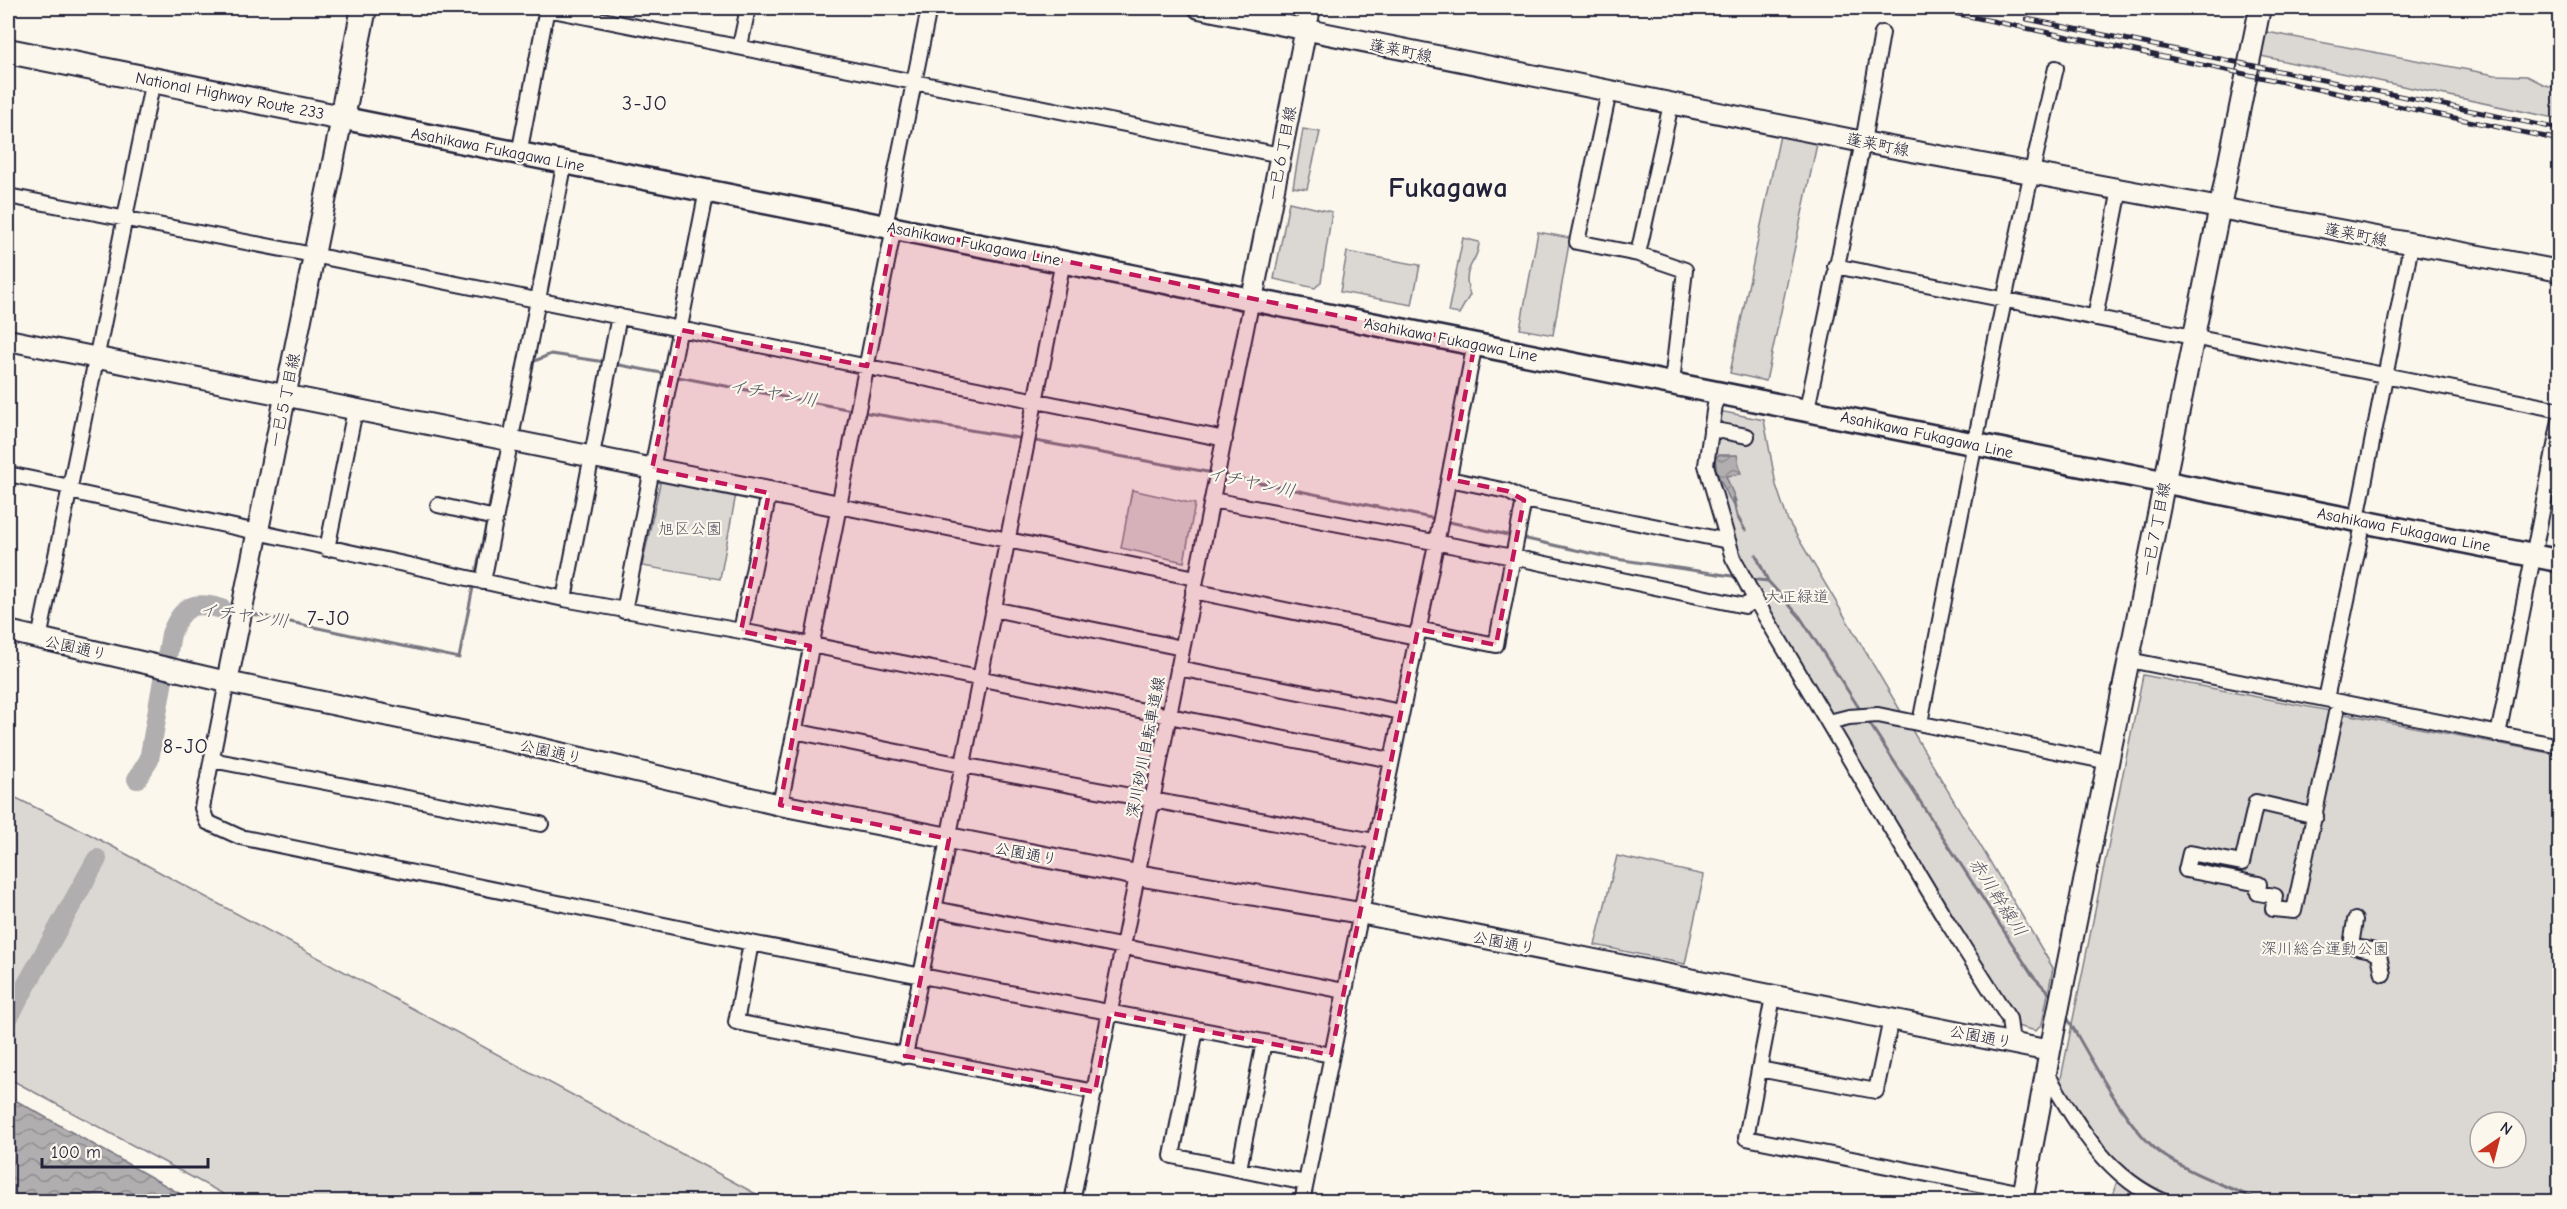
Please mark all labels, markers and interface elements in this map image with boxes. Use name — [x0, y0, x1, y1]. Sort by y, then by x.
street label: 蓬莱町線 — [1368, 36, 1434, 66]
street label: National Highway Route 233 — [134, 69, 326, 123]
district label: 3-JO — [622, 92, 668, 115]
street label: 一已６丁目線 — [1264, 104, 1300, 202]
street label: Asahikawa Fukagawa Line — [410, 124, 586, 176]
street label: 蓬莱町線 — [1845, 130, 1911, 160]
district label: Fukagawa — [1388, 172, 1508, 204]
street label: Asahikawa Fukagawa Line — [886, 218, 1062, 270]
street label: 蓬莱町線 — [2323, 220, 2389, 250]
street label: Asahikawa Fukagawa Line — [1363, 314, 1539, 366]
street label: 一已５丁目線 — [266, 351, 304, 449]
water label: イチヤン川 — [727, 375, 819, 412]
street label: Asahikawa Fukagawa Line — [1839, 408, 2015, 462]
water label: イチヤン川 — [1205, 463, 1297, 502]
street label: 一已７丁目線 — [2138, 480, 2174, 578]
street label: Asahikawa Fukagawa Line — [2316, 504, 2492, 556]
park label: 旭区公園 — [658, 520, 722, 538]
park label: 大正緑道 — [1765, 588, 1829, 606]
water label: イチヤン川 — [198, 599, 290, 632]
district label: 7-JO — [307, 607, 351, 630]
street label: 公園通り — [43, 632, 109, 664]
street label: 深川砂川自転車道線 — [1123, 675, 1169, 820]
district label: 8-JO — [163, 735, 209, 758]
street label: 公園通り — [518, 736, 584, 768]
street label: 公園通り — [993, 839, 1059, 869]
water label: 赤川幹線川 — [1964, 854, 2031, 941]
street label: 公園通り — [1471, 928, 1537, 958]
park label: 深川総合運動公園 — [2261, 940, 2389, 958]
street label: 公園通り — [1948, 1022, 2014, 1052]
north arrow — [2468, 1110, 2528, 1170]
text: N — [2497, 1118, 2515, 1139]
scale bar — [42, 1131, 208, 1169]
text: 100 m — [51, 1142, 101, 1163]

